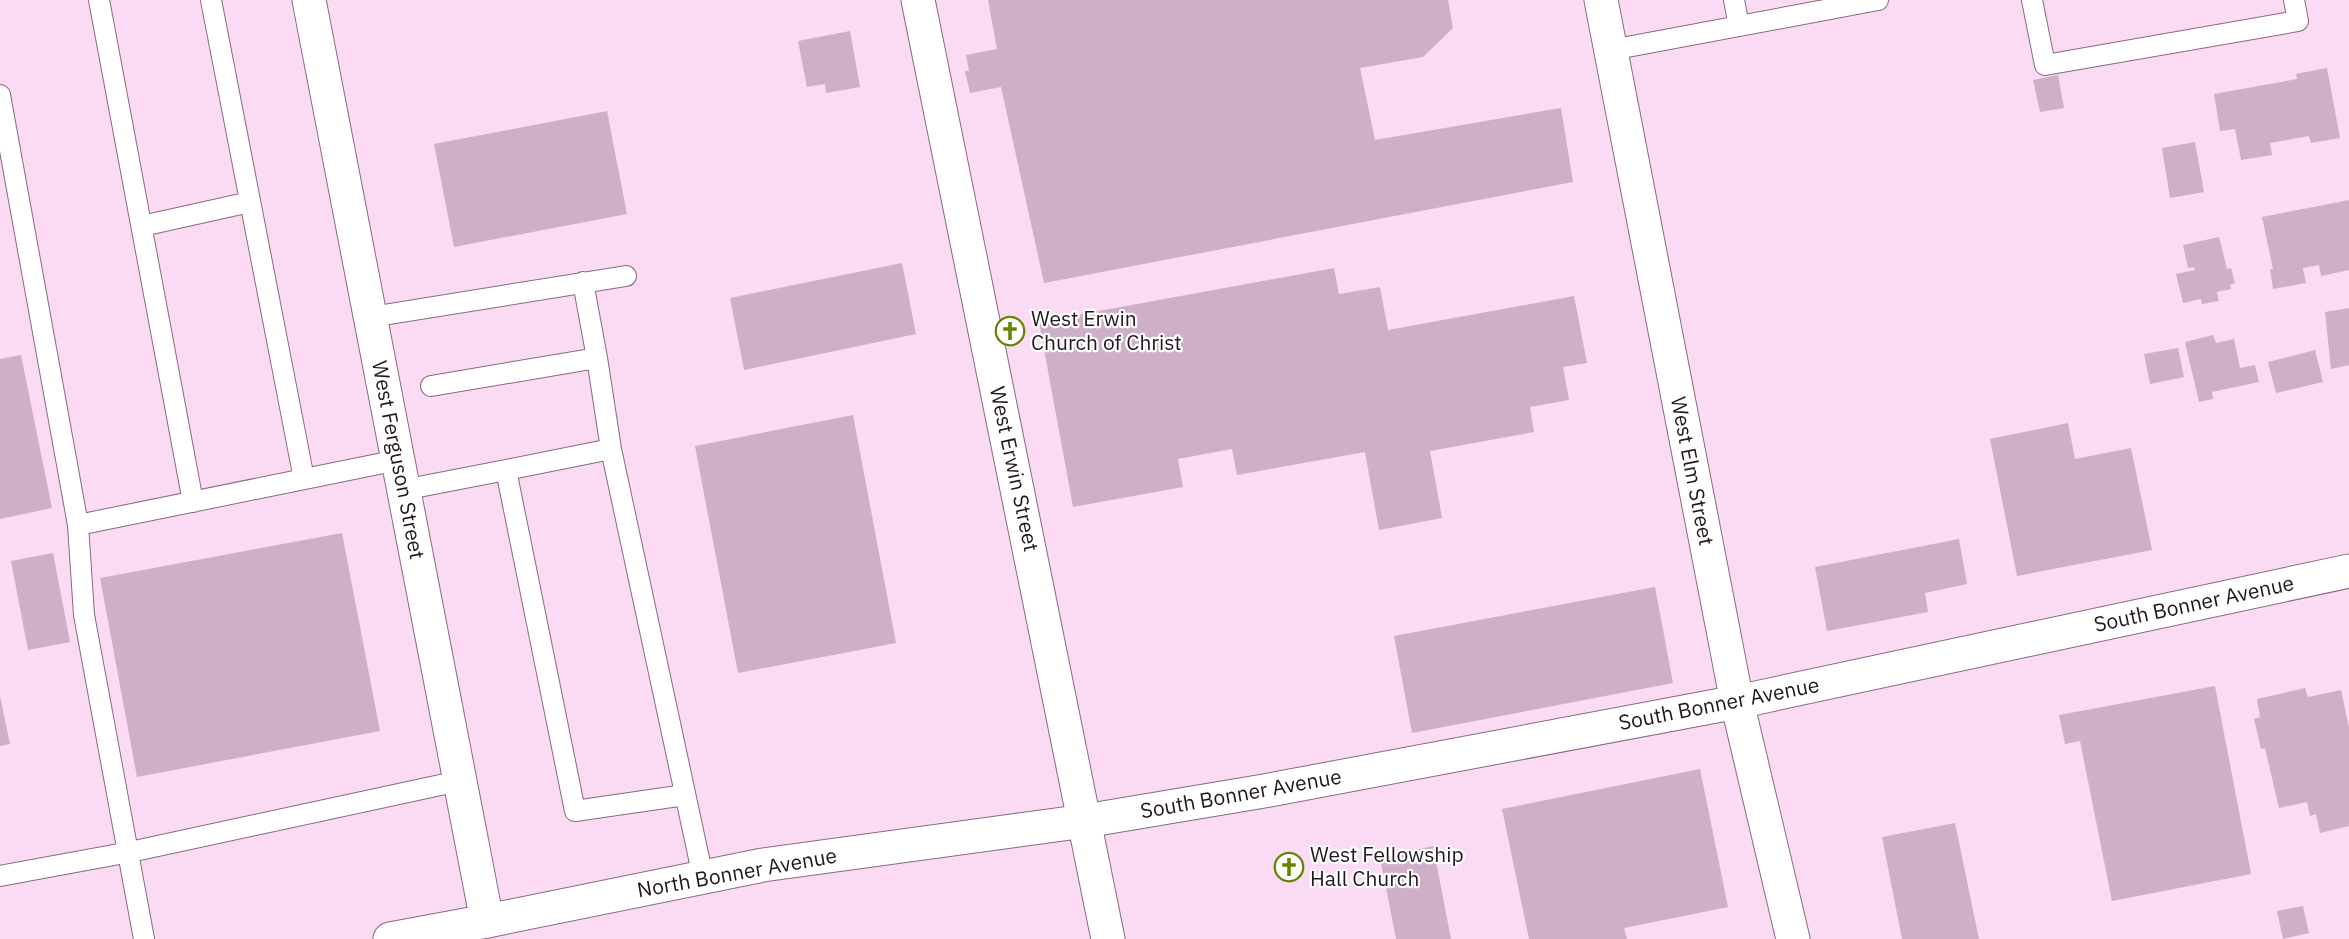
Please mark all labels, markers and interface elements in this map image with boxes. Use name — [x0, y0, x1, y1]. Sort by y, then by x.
place label: West Erwin Church of Christ — [1031, 304, 1182, 356]
church icon: West Erwin Church of Christ — [994, 315, 1026, 347]
street label: West Ferguson Street — [366, 358, 432, 561]
street label: West Erwin Street — [984, 384, 1046, 554]
street label: West Elm Street — [1665, 394, 1721, 548]
street label: South Bonner Avenue — [2091, 568, 2296, 638]
street label: South Bonner Avenue — [1616, 670, 1822, 736]
street label: South Bonner Avenue — [1138, 762, 1344, 824]
place label: West Fellowship Hall Church — [1310, 840, 1464, 892]
street label: North Bonner Avenue — [635, 841, 839, 903]
church icon: West Fellowship Hall Church — [1273, 851, 1305, 883]

